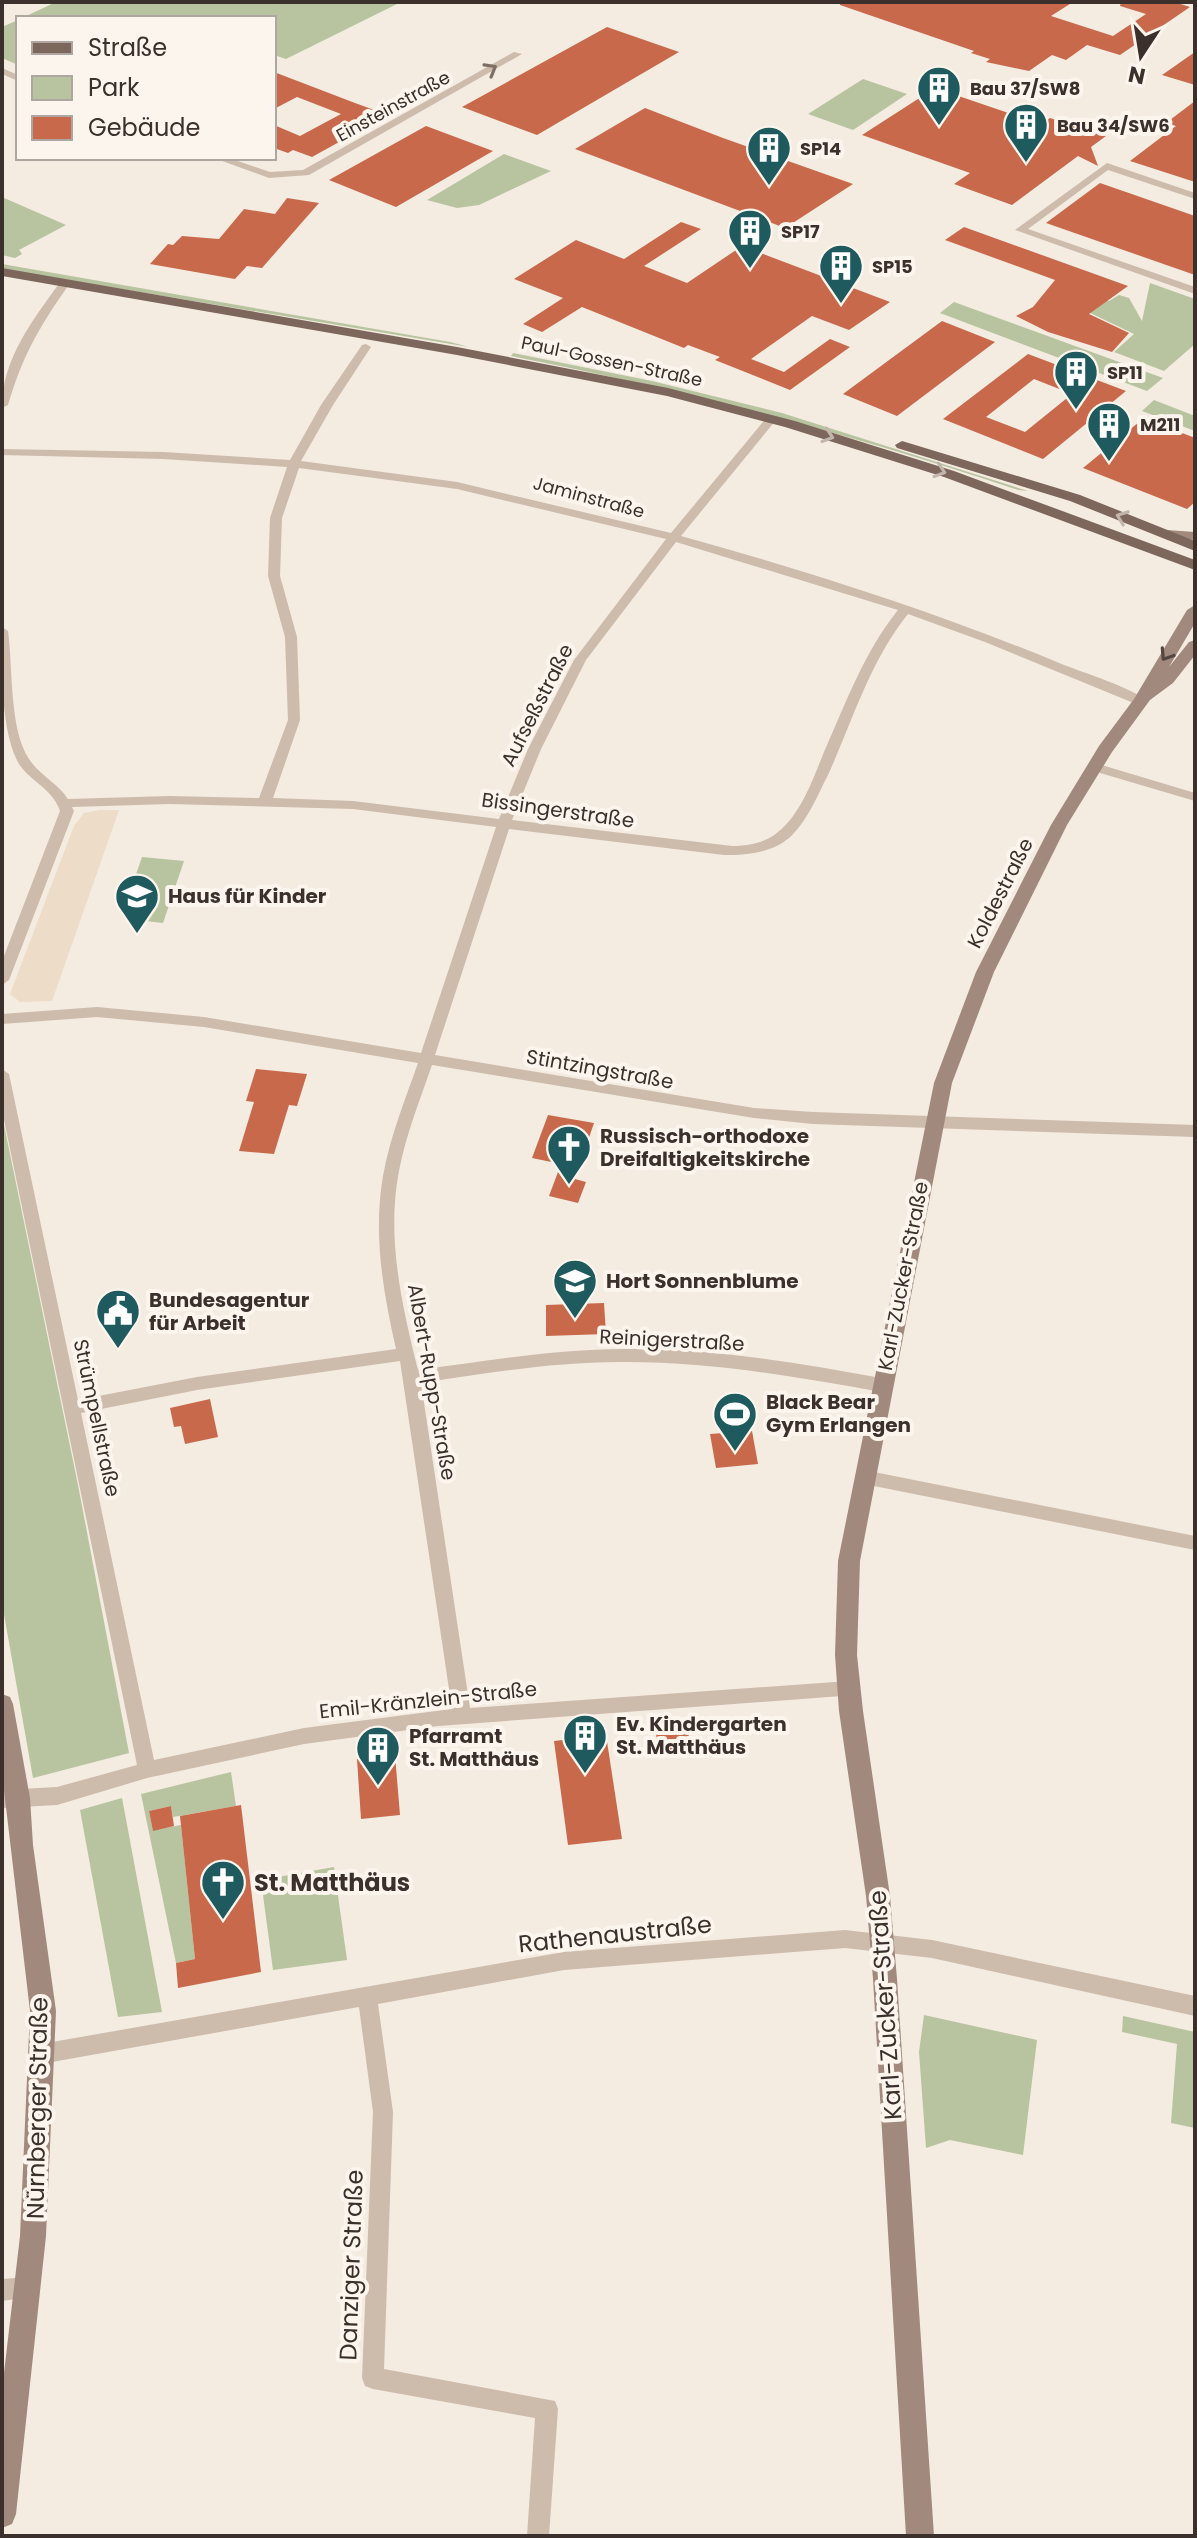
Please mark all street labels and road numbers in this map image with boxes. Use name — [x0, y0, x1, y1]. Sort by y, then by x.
street label: Einsteinstraße — [332, 64, 454, 148]
street label: Paul-Gossen-Straße — [519, 330, 705, 392]
street label: Jaminstraße — [530, 470, 648, 524]
street label: Aufseßstraße — [494, 639, 580, 771]
street label: Bissingerstraße — [480, 785, 636, 835]
street label: Koldestraße — [960, 833, 1040, 953]
street label: Stintzingstraße — [524, 1042, 676, 1096]
street label: Karl-Zucker-Straße — [871, 1179, 935, 1373]
street label: Albert-Rupp-Straße — [401, 1282, 463, 1482]
street label: Reinigerstraße — [599, 1322, 745, 1358]
street label: Strümpellstraße — [67, 1337, 127, 1499]
street label: Emil-Kränzlein-Straße — [318, 1675, 538, 1725]
street label: Karl-Zucker-Straße — [861, 1889, 909, 2121]
street label: Rathenaustraße — [517, 1907, 713, 1961]
street label: Nürnberger Straße — [19, 1997, 55, 2219]
street label: Danziger Straße — [331, 2169, 371, 2361]

